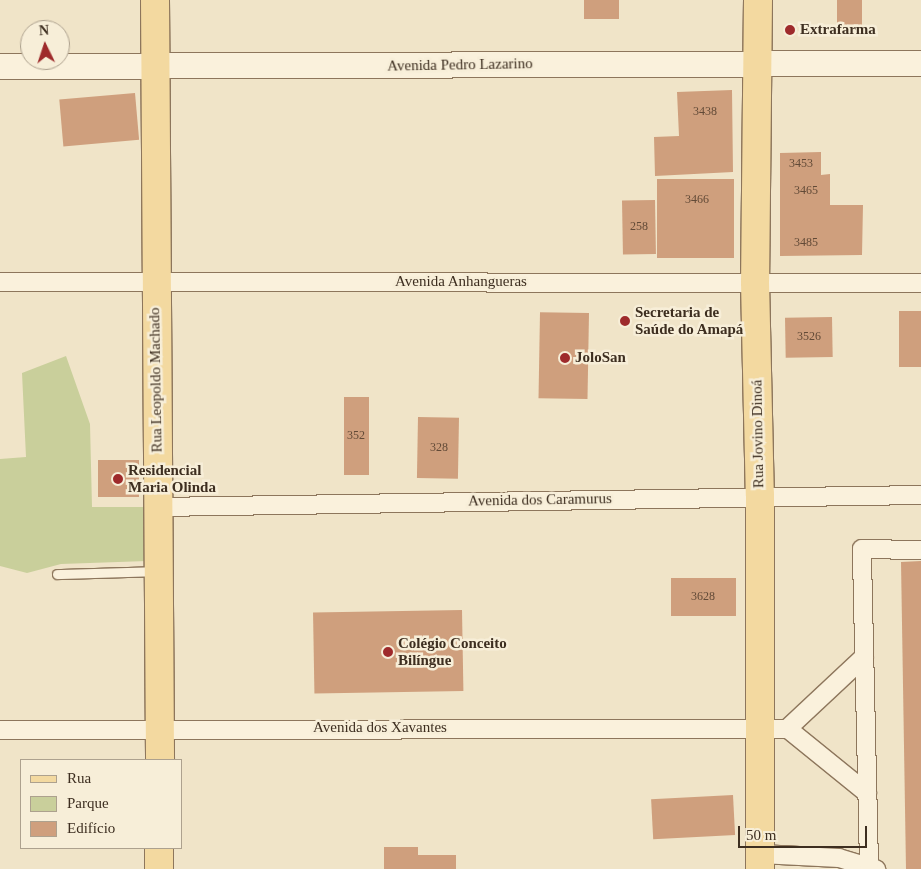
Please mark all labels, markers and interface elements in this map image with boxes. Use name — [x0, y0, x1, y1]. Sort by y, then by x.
north arrow — [20, 20, 70, 70]
place label: Extrafarma — [800, 21, 876, 39]
text: N — [38, 23, 50, 38]
marker: Extrafarma — [784, 24, 796, 36]
street label: Avenida Pedro Lazarino — [387, 55, 533, 75]
house number: 3438 — [693, 105, 717, 119]
house number: 3453 — [789, 157, 813, 171]
house number: 3465 — [794, 184, 818, 198]
house number: 3466 — [685, 193, 709, 207]
house number: 258 — [630, 220, 648, 234]
house number: 3485 — [794, 236, 818, 250]
street label: Avenida Anhangueras — [395, 273, 527, 291]
place label: Secretaria de Saúde do Amapá — [635, 303, 744, 338]
street label: Rua Leopoldo Machado — [146, 307, 166, 453]
marker: Secretaria de Saúde do Amapá — [619, 315, 631, 327]
house number: 3526 — [797, 330, 821, 344]
place label: JoloSan — [575, 349, 626, 367]
marker: JoloSan — [559, 352, 571, 364]
street label: Rua Jovino Dinoá — [748, 380, 768, 488]
house number: 352 — [347, 429, 365, 443]
house number: 328 — [430, 441, 448, 455]
place label: Residencial Maria Olinda — [128, 461, 216, 496]
marker: Residencial Maria Olinda — [112, 473, 124, 485]
street label: Avenida dos Caramurus — [468, 490, 612, 510]
house number: 3628 — [691, 590, 715, 604]
place label: Colégio Conceito Bilíngue — [398, 634, 507, 669]
marker: Colégio Conceito Bilíngue — [382, 646, 394, 658]
street label: Avenida dos Xavantes — [313, 719, 447, 737]
legend — [20, 759, 182, 849]
text: Rua — [67, 770, 91, 786]
text: Parque — [67, 795, 109, 811]
scale bar — [741, 816, 870, 848]
text: Edifício — [67, 820, 115, 836]
text: 50 m — [746, 827, 776, 843]

